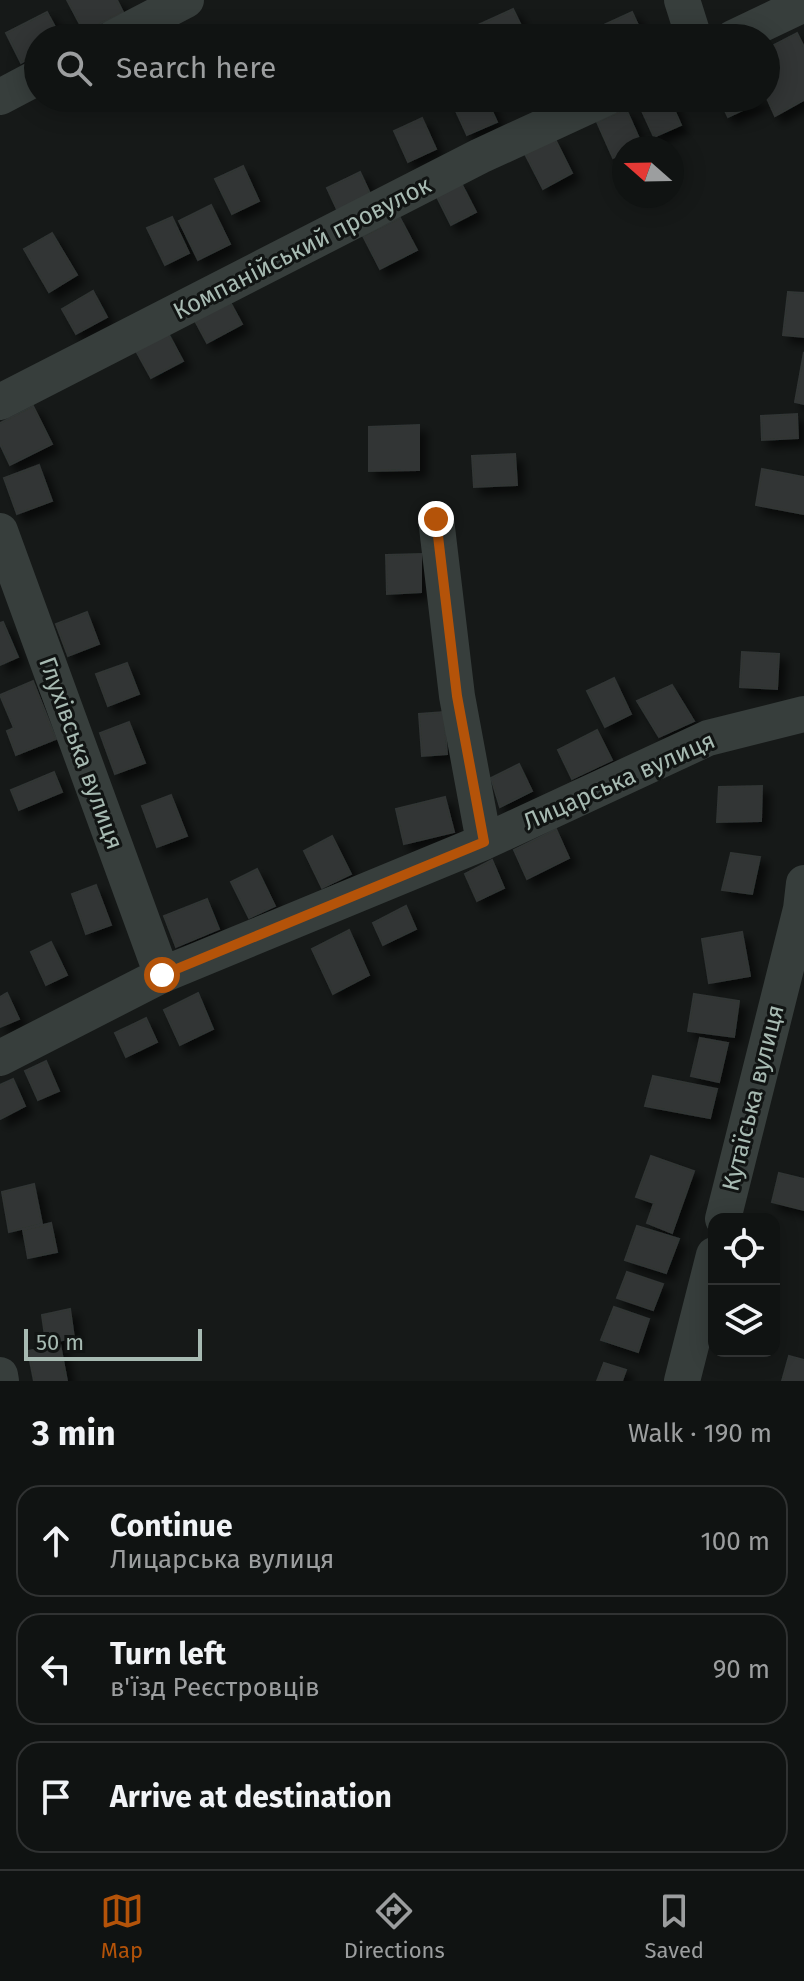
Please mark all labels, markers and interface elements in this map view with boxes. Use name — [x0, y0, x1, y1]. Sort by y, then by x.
search box — [24, 24, 780, 112]
icon: search — [52, 46, 96, 90]
text: Search here — [116, 50, 276, 86]
north arrow — [612, 136, 684, 208]
street label: Компанійський провулок — [168, 170, 436, 325]
route end — [418, 501, 454, 537]
street label: Глухівська вулиця — [33, 653, 129, 853]
street label: Лицарська вулиця — [519, 726, 719, 836]
route start — [144, 957, 180, 993]
street label: Кутаїська вулиця — [716, 1002, 790, 1194]
map controls — [708, 1213, 780, 1357]
button: locate — [708, 1213, 780, 1285]
button: layers — [708, 1285, 780, 1357]
scale bar — [24, 1325, 202, 1361]
text: 50 m — [36, 1329, 84, 1356]
text: 3 min — [32, 1413, 116, 1454]
text: Walk · 190 m — [628, 1418, 772, 1449]
text: Continue — [110, 1508, 233, 1544]
icon: ahead — [34, 1519, 78, 1563]
text: 100 m — [701, 1526, 770, 1557]
text: Лицарська вулиця — [110, 1544, 334, 1575]
text: Turn left — [110, 1636, 226, 1672]
icon: left — [34, 1647, 78, 1691]
text: 90 m — [713, 1654, 770, 1685]
text: в'їзд Реєстровців — [110, 1672, 320, 1703]
icon: arrive — [34, 1775, 78, 1819]
text: Arrive at destination — [110, 1779, 392, 1815]
tab: Map — [100, 1889, 144, 1964]
tab: Directions — [344, 1889, 445, 1964]
tab: Saved — [645, 1889, 704, 1964]

